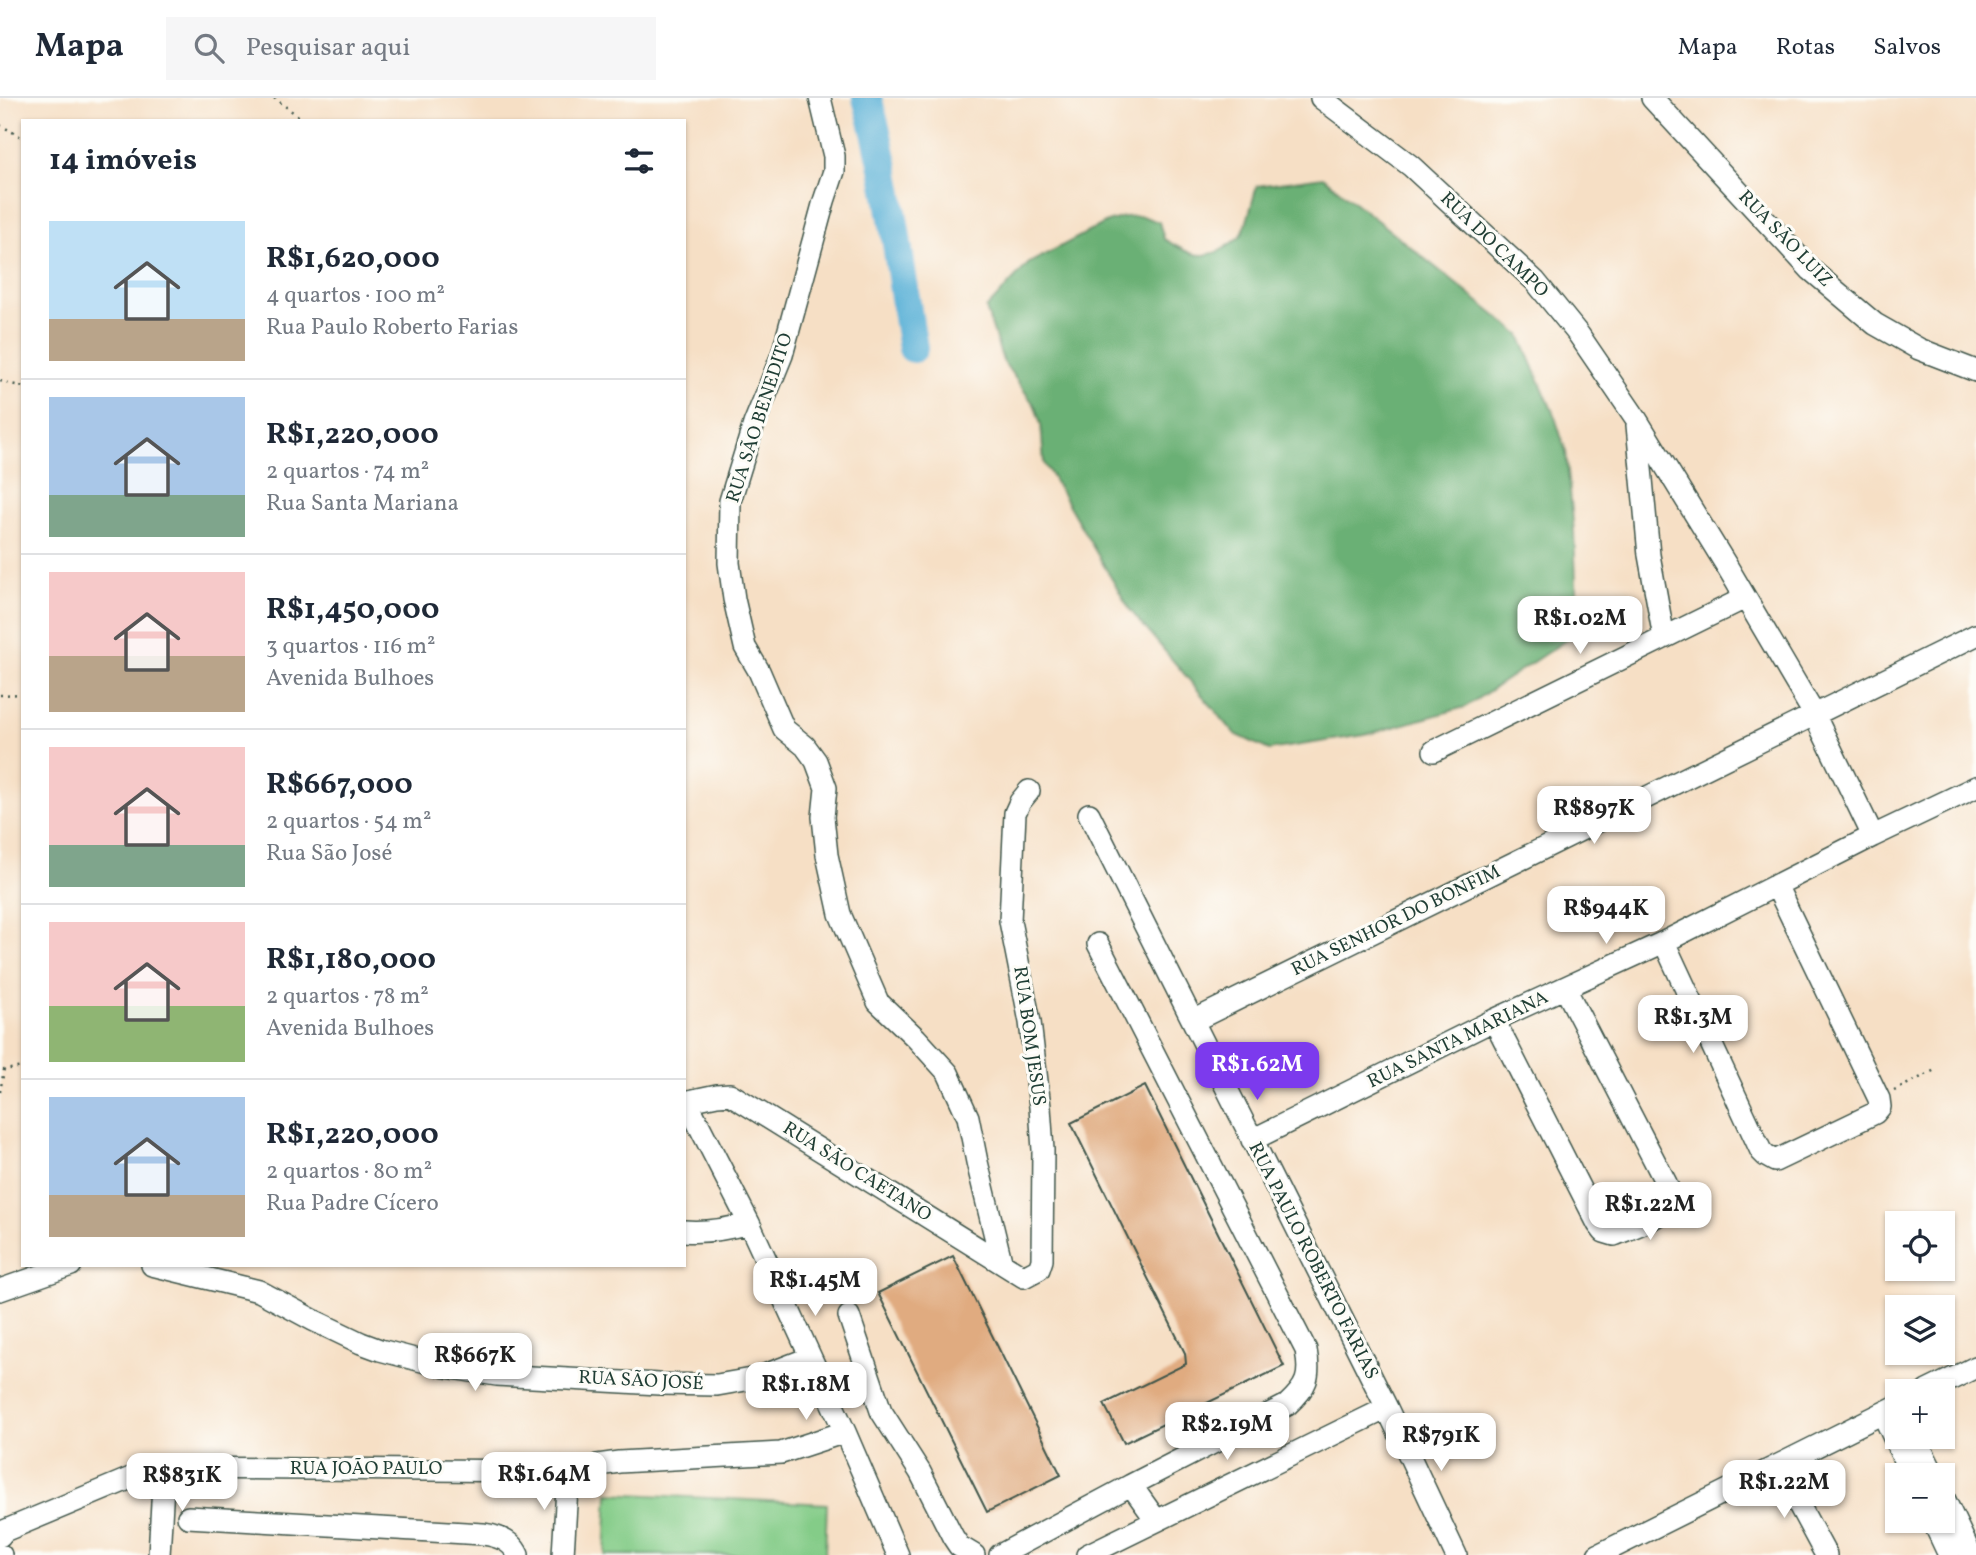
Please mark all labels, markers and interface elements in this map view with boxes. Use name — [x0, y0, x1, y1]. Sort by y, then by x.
search box — [166, 17, 656, 80]
text: Mapa — [35, 25, 124, 71]
icon: search — [190, 29, 228, 67]
text: Pesquisar aqui — [246, 30, 410, 66]
text: Mapa — [1678, 31, 1738, 65]
text: Rotas — [1776, 31, 1835, 65]
text: Salvos — [1873, 31, 1941, 65]
text: 14 imóveis — [49, 140, 197, 182]
icon: filters — [620, 142, 658, 180]
street label: RUA SÃO LUIZ — [1732, 185, 1838, 293]
street label: RUA DO CAMPO — [1434, 186, 1554, 304]
text: R$1,620,000 — [266, 238, 440, 280]
icon: home — [105, 249, 189, 333]
text: 4 quartos · 100 m² — [266, 280, 445, 312]
text: Rua Paulo Roberto Farias — [266, 312, 518, 344]
street label: RUA SÃO BENEDITO — [720, 330, 800, 506]
text: R$1,220,000 — [266, 414, 439, 456]
icon: home — [105, 425, 189, 509]
text: 2 quartos · 74 m² — [266, 456, 429, 488]
text: Rua Santa Mariana — [266, 488, 459, 520]
text: R$1,450,000 — [266, 589, 440, 631]
pin: R$1.02M — [1515, 596, 1645, 656]
icon: home — [105, 600, 189, 684]
text: R$1.02M — [1533, 603, 1627, 635]
text: 3 quartos · 116 m² — [266, 631, 436, 663]
text: Avenida Bulhoes — [266, 663, 434, 695]
text: R$667,000 — [266, 764, 413, 806]
icon: home — [105, 775, 189, 859]
pin: R$897K — [1537, 786, 1651, 846]
text: R$897K — [1553, 793, 1635, 825]
text: 2 quartos · 54 m² — [266, 806, 431, 838]
text: Rua São José — [266, 838, 392, 870]
street label: RUA SENHOR DO BONFIM — [1287, 859, 1505, 983]
pin: R$944K — [1549, 886, 1663, 946]
text: R$944K — [1563, 893, 1649, 925]
text: R$1,180,000 — [266, 939, 436, 981]
icon: home — [105, 950, 189, 1034]
street label: RUA BOM JESUS — [1006, 964, 1052, 1108]
text: 2 quartos · 78 m² — [266, 981, 429, 1013]
street label: RUA SANTA MARIANA — [1363, 985, 1553, 1095]
pin: R$1.3M — [1636, 996, 1750, 1055]
text: R$1.3M — [1654, 1002, 1732, 1034]
text: Avenida Bulhoes — [266, 1013, 434, 1045]
pin: R$1.62M — [1192, 1042, 1322, 1102]
text: R$1.62M — [1211, 1049, 1303, 1081]
text: R$1,220,000 — [266, 1114, 439, 1156]
street label: RUA SÃO CAETANO — [778, 1116, 936, 1228]
icon: home — [105, 1125, 189, 1209]
street label: RUA PAULO ROBERTO FARIAS — [1242, 1138, 1384, 1384]
text: 2 quartos · 80 m² — [266, 1156, 432, 1188]
pin: R$1.22M — [1585, 1182, 1715, 1242]
text: Rua Padre Cícero — [266, 1188, 439, 1220]
text: R$1.22M — [1605, 1189, 1695, 1221]
map controls — [1885, 1211, 1955, 1533]
button: locate — [1885, 1211, 1955, 1281]
pin: R$1.45M — [750, 1258, 880, 1318]
text: R$1.45M — [769, 1265, 861, 1297]
button: layers — [1885, 1295, 1955, 1365]
pin: R$667K — [418, 1334, 532, 1393]
text: R$667K — [434, 1340, 516, 1372]
pin: R$1.18M — [741, 1362, 871, 1422]
street label: RUA SÃO JOSÉ — [578, 1365, 704, 1397]
text: R$1.18M — [762, 1369, 850, 1401]
button: + — [1885, 1379, 1955, 1449]
pin: R$2.19M — [1162, 1402, 1292, 1462]
text: R$2.19M — [1181, 1409, 1273, 1441]
pin: R$791K — [1384, 1414, 1498, 1473]
text: R$791K — [1402, 1420, 1480, 1452]
pin: R$1.64M — [479, 1452, 609, 1512]
pin: R$831K — [125, 1454, 239, 1513]
street label: RUA JOÃO PAULO — [290, 1456, 442, 1482]
text: R$1.64M — [497, 1459, 591, 1491]
text: R$831K — [142, 1460, 222, 1492]
pin: R$1.22M — [1719, 1460, 1849, 1520]
button: − — [1885, 1463, 1955, 1533]
text: R$1.22M — [1739, 1467, 1829, 1499]

